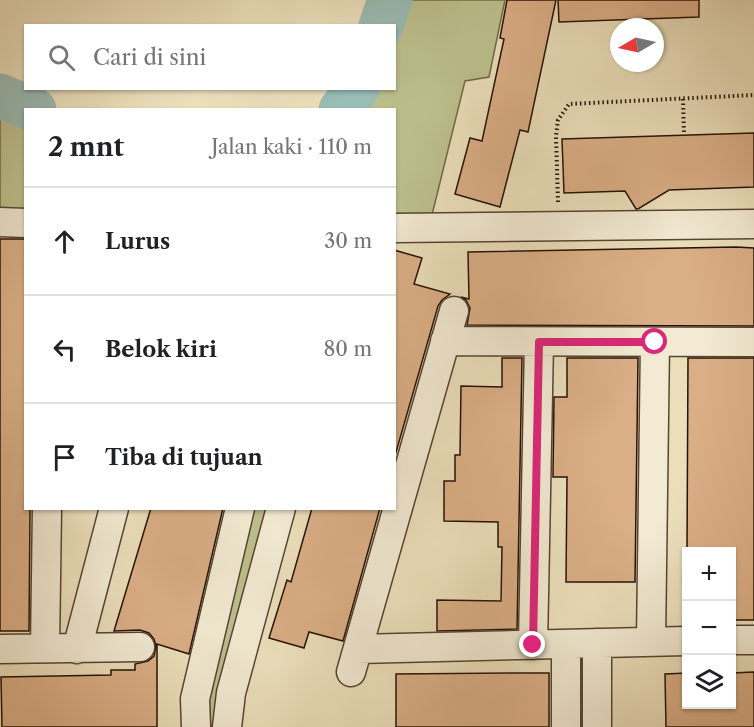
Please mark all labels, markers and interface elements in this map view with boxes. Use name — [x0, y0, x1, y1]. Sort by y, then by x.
north arrow — [610, 18, 664, 72]
search box — [24, 24, 396, 90]
icon: search — [45, 41, 78, 74]
text: Cari di sini — [93, 44, 206, 71]
text: 2 mnt — [48, 131, 124, 163]
text: Jalan kaki · 110 m — [211, 135, 372, 159]
icon: ahead — [48, 225, 81, 258]
text: Lurus — [105, 228, 170, 255]
text: 30 m — [324, 229, 372, 253]
route start — [641, 328, 667, 354]
icon: left — [48, 333, 81, 366]
text: Belok kiri — [105, 336, 217, 363]
text: 80 m — [324, 337, 372, 361]
icon: arrive — [48, 441, 81, 474]
text: Tiba di tujuan — [105, 444, 263, 471]
map controls — [682, 547, 736, 709]
button: + — [682, 547, 736, 601]
button: − — [682, 601, 736, 655]
route end — [519, 631, 545, 657]
button: layers — [682, 655, 736, 709]

